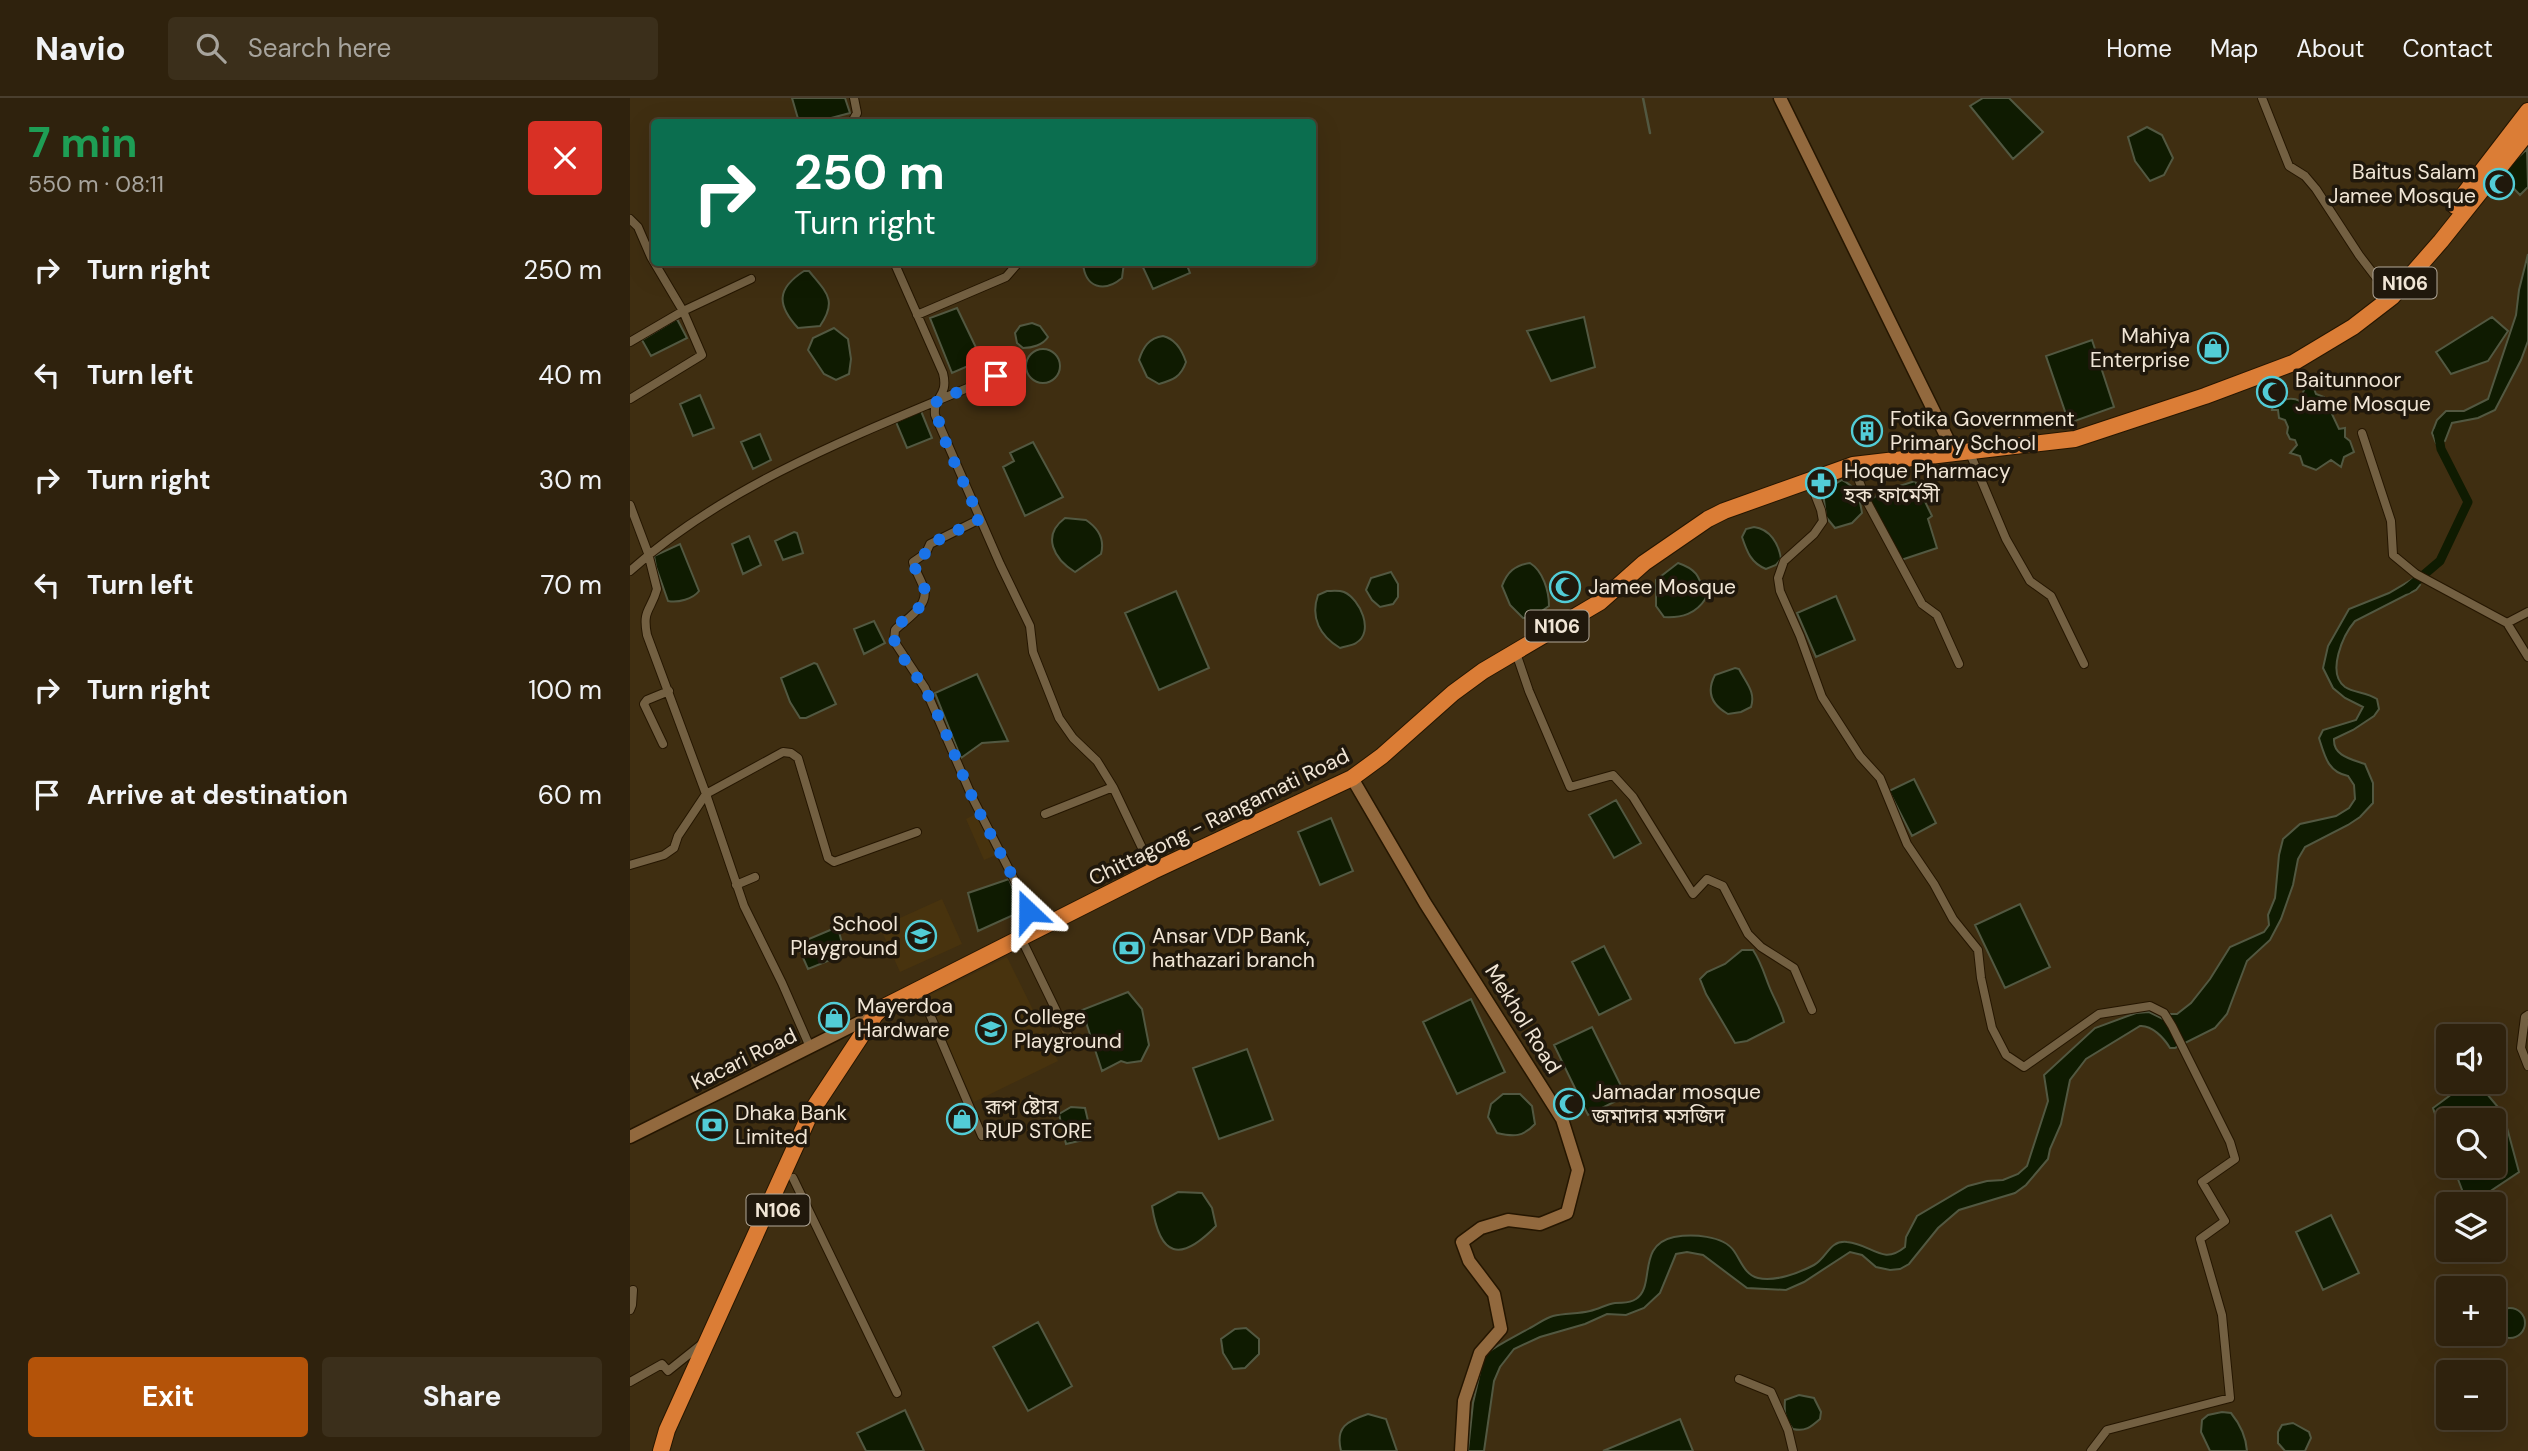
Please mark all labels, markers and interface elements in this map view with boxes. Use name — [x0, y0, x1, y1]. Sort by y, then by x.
search box — [168, 17, 658, 80]
text: Navio — [35, 27, 126, 70]
icon: search — [192, 29, 230, 67]
text: Search here — [248, 31, 391, 65]
text: Home — [2106, 33, 2172, 64]
text: Map — [2210, 33, 2258, 64]
text: About — [2296, 33, 2365, 64]
text: Contact — [2403, 33, 2493, 64]
text: 7 min — [28, 115, 137, 170]
button: close — [528, 121, 602, 195]
text: 250 m — [794, 140, 945, 204]
icon: right — [679, 147, 770, 238]
place label: Baitus Salam Jamee Mosque — [2328, 158, 2476, 210]
mosque icon: Baitus Salam Jamee Mosque — [2482, 167, 2516, 201]
text: 550 m · 08:11 — [28, 169, 164, 199]
text: Turn right — [794, 202, 936, 244]
icon: right — [28, 251, 66, 289]
text: Turn right — [87, 253, 211, 287]
text: 250 m — [523, 253, 602, 287]
road number: N106 — [2374, 267, 2436, 298]
place label: Mahiya Enterprise — [2090, 322, 2190, 374]
shop icon: Mahiya Enterprise — [2196, 331, 2230, 365]
pin — [966, 346, 1026, 406]
icon: left — [28, 356, 66, 394]
icon: arrive — [977, 357, 1015, 395]
text: Turn left — [87, 358, 194, 392]
text: 40 m — [538, 358, 602, 392]
place label: Baitunnoor Jame Mosque — [2295, 366, 2431, 418]
mosque icon: Baitunnoor Jame Mosque — [2255, 375, 2289, 409]
place label: Fotika Government Primary School — [1890, 405, 2075, 457]
building icon: Fotika Government Primary School — [1850, 414, 1884, 448]
place label: Hoque Pharmacy হক ফার্মেসী — [1843, 457, 2011, 509]
icon: right — [28, 461, 66, 499]
text: Turn right — [87, 463, 211, 497]
text: 30 m — [539, 463, 602, 497]
pharmacy icon: Hoque Pharmacy হক ফার্মেসী — [1804, 466, 1838, 500]
icon: left — [28, 566, 66, 604]
text: Turn left — [87, 568, 194, 602]
text: 70 m — [541, 568, 602, 602]
mosque icon: Jamee Mosque — [1548, 570, 1582, 604]
place label: Jamee Mosque — [1588, 573, 1736, 601]
road number: N106 — [1525, 610, 1588, 642]
icon: right — [28, 671, 66, 709]
text: Turn right — [87, 673, 211, 707]
text: 100 m — [528, 673, 602, 707]
street label: Chittagong - Rangamati Road — [1084, 742, 1354, 892]
icon: arrive — [28, 776, 66, 814]
text: Arrive at destination — [87, 778, 348, 812]
text: 60 m — [538, 778, 602, 812]
position arrow — [991, 874, 1065, 948]
place label: School Playground — [790, 910, 898, 962]
school or university icon: School Playground — [904, 919, 938, 953]
place label: Ansar VDP Bank, hathazari branch — [1152, 922, 1315, 974]
bank icon: Ansar VDP Bank, hathazari branch — [1112, 931, 1146, 965]
street label: Mekhol Road — [1478, 959, 1568, 1079]
place label: Mayerdoa Hardware — [857, 992, 953, 1044]
shop icon: Mayerdoa Hardware — [817, 1001, 851, 1035]
place label: College Playground — [1014, 1003, 1122, 1055]
school or university icon: College Playground — [974, 1012, 1008, 1046]
street label: Kacari Road — [687, 1021, 801, 1097]
map controls — [2436, 1024, 2506, 1430]
button: sound — [2436, 1024, 2506, 1094]
place label: Jamadar mosque জমাদার মসজিদ — [1591, 1078, 1761, 1130]
mosque icon: Jamadar mosque জমাদার মসজিদ — [1552, 1087, 1586, 1121]
place label: রূপ ষ্টোর RUP STORE — [984, 1093, 1092, 1145]
place label: Dhaka Bank Limited — [735, 1099, 848, 1151]
shop icon: রূপ ষ্টোর RUP STORE — [945, 1102, 979, 1136]
bank icon: Dhaka Bank Limited — [695, 1108, 729, 1142]
button: search — [2436, 1108, 2506, 1178]
button: layers — [2436, 1192, 2506, 1262]
road number: N106 — [746, 1194, 810, 1226]
button: + — [2436, 1276, 2506, 1346]
button: Exit — [28, 1357, 308, 1437]
button: Share — [322, 1357, 602, 1437]
button: − — [2436, 1360, 2506, 1430]

